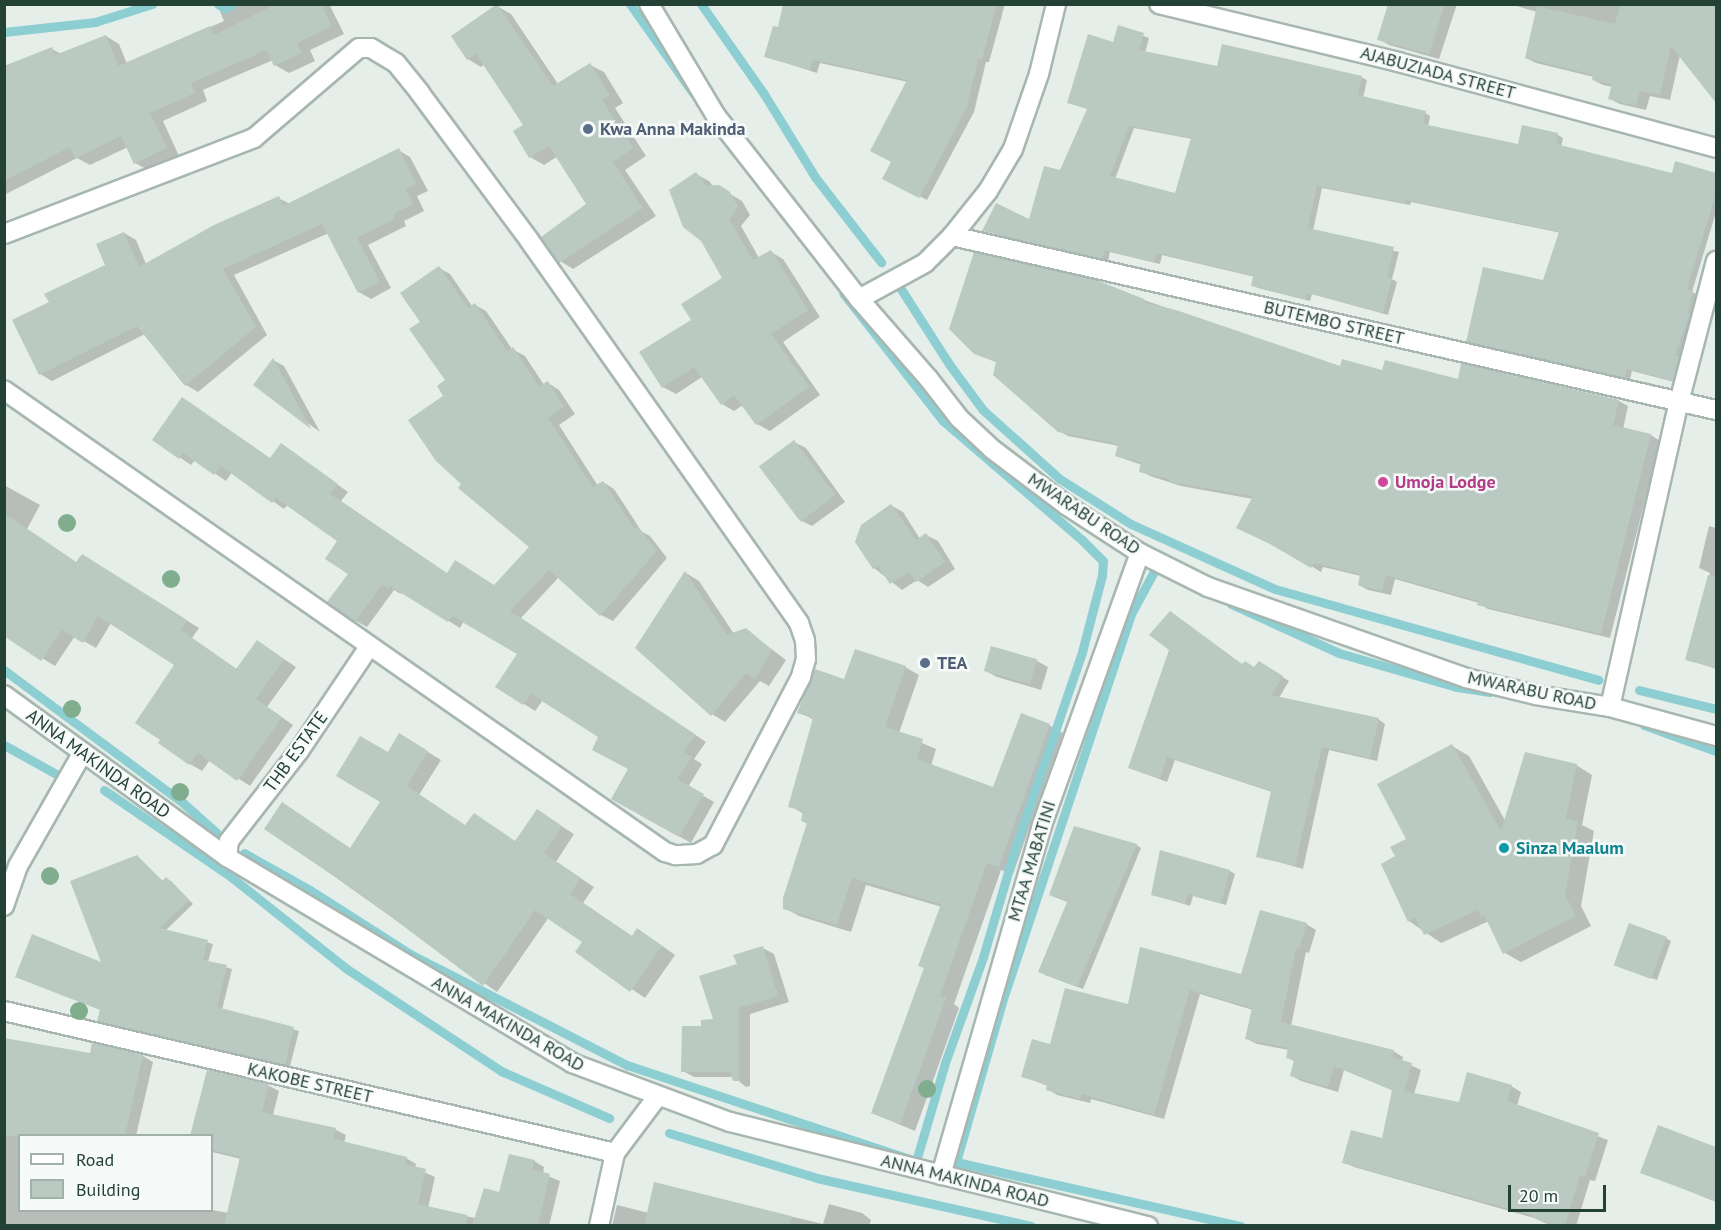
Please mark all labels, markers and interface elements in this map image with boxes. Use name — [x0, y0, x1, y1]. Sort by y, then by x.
street label: AJABUZIADA STREET — [1358, 42, 1518, 104]
place label: Kwa Anna Makinda — [600, 118, 746, 140]
marker: Kwa Anna Makinda — [581, 122, 595, 136]
street label: BUTEMBO STREET — [1262, 296, 1406, 350]
street label: MWARABU ROAD — [1024, 468, 1144, 560]
place label: Umoja Lodge — [1395, 471, 1496, 493]
marker: Umoja Lodge — [1376, 475, 1390, 489]
place label: TEA — [937, 652, 968, 674]
marker: TEA — [918, 656, 932, 670]
street label: MWARABU ROAD — [1466, 667, 1598, 715]
street label: ANNA MAKINDA ROAD — [21, 704, 175, 824]
street label: THB ESTATE — [260, 707, 332, 797]
street label: MTAA MABATINI — [1003, 798, 1061, 924]
place label: Sinza Maalum — [1516, 837, 1624, 859]
marker: Sinza Maalum — [1497, 841, 1511, 855]
street label: ANNA MAKINDA ROAD — [427, 971, 589, 1077]
street label: KAKOBE STREET — [245, 1058, 375, 1108]
legend — [18, 1134, 213, 1212]
text: Road — [76, 1148, 114, 1171]
street label: ANNA MAKINDA ROAD — [878, 1149, 1052, 1213]
scale bar — [1511, 1173, 1608, 1211]
text: Building — [76, 1178, 140, 1201]
text: 20 m — [1519, 1184, 1558, 1207]

